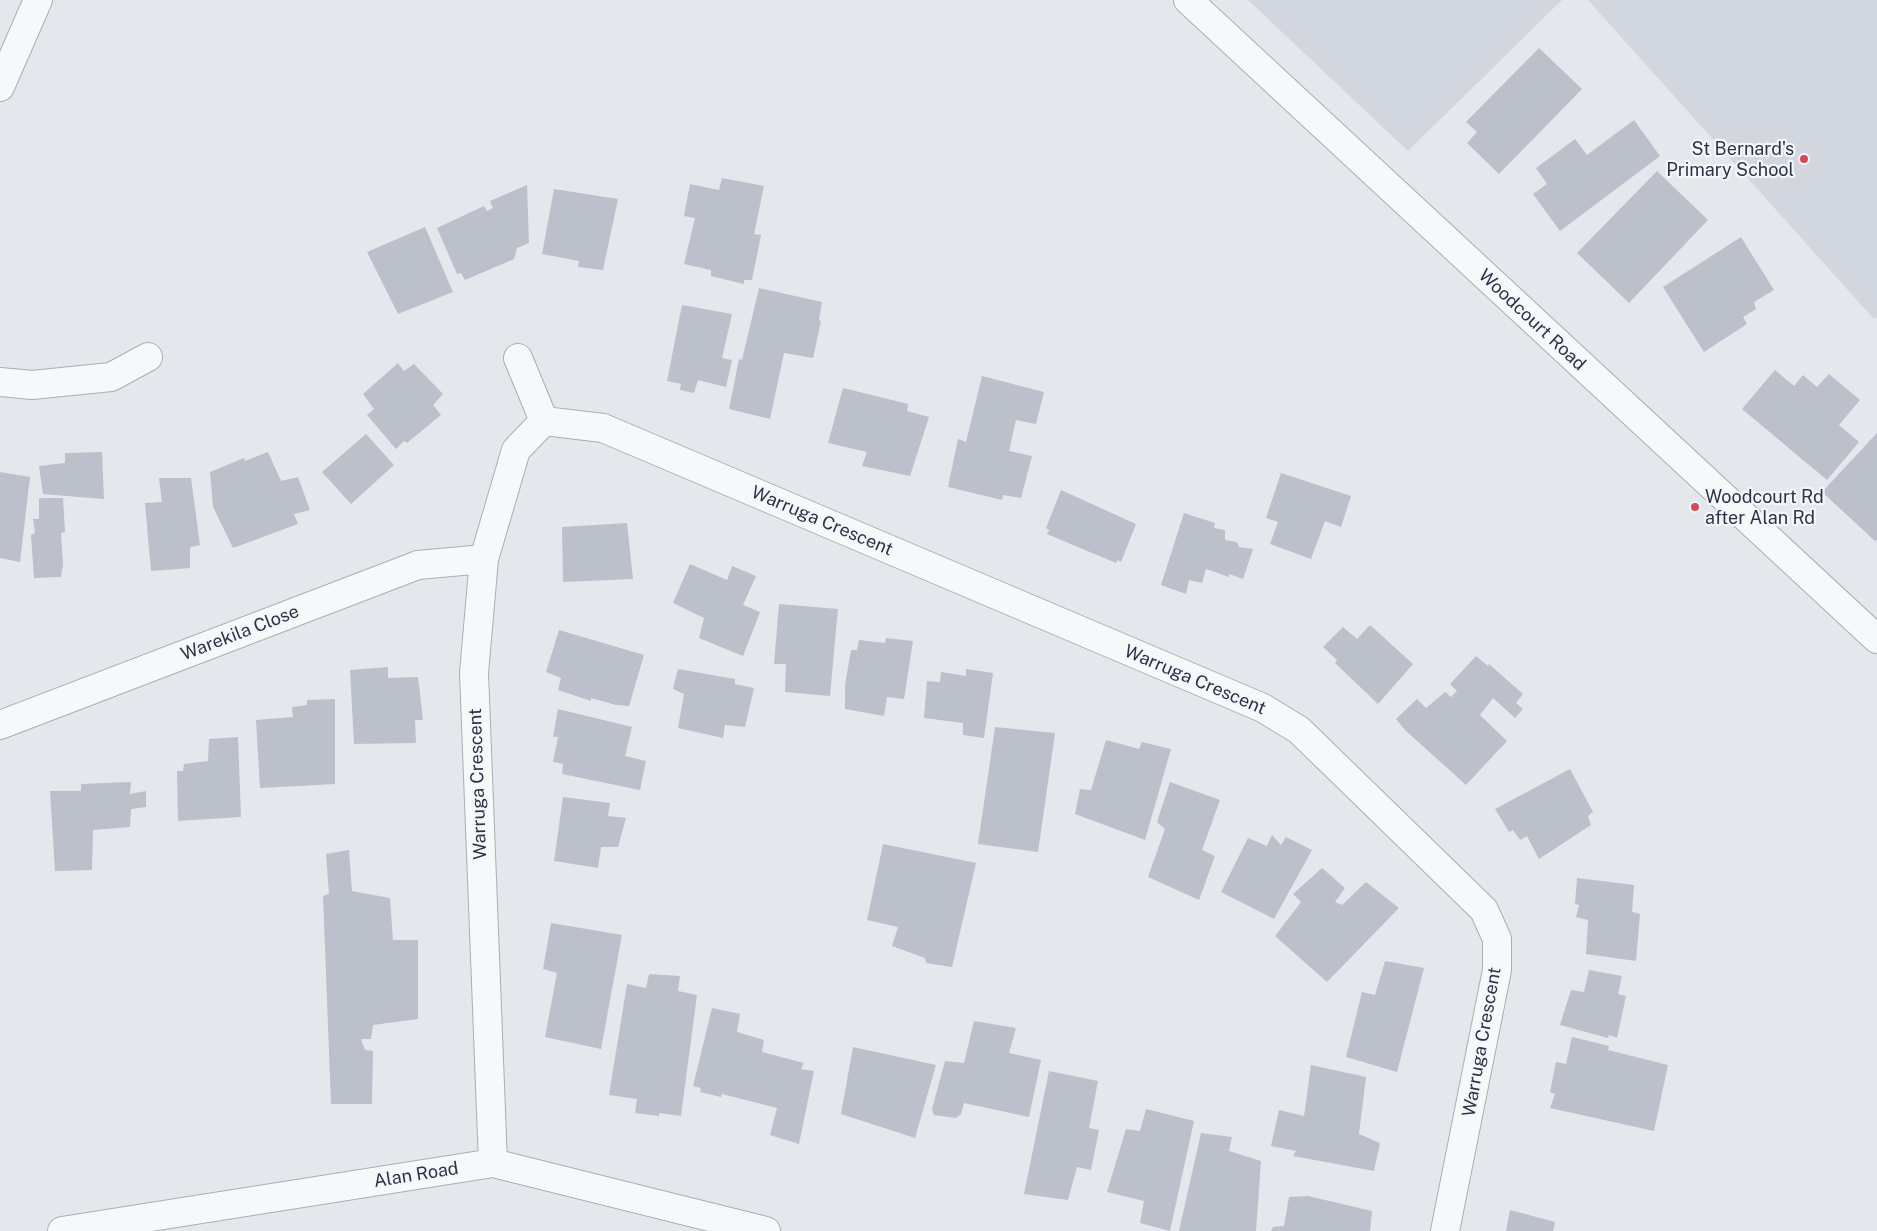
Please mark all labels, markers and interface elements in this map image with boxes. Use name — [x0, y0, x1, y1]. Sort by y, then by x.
place label: St Bernard's Primary School — [1666, 138, 1794, 180]
marker: St Bernard's Primary School — [1798, 153, 1810, 165]
street label: Woodcourt Road — [1474, 265, 1590, 375]
street label: Warruga Crescent — [748, 481, 896, 561]
place label: Woodcourt Rd after Alan Rd — [1705, 486, 1824, 528]
marker: Woodcourt Rd after Alan Rd — [1689, 501, 1701, 513]
street label: Warekila Close — [178, 601, 302, 665]
street label: Warruga Crescent — [1121, 640, 1269, 720]
street label: Warruga Crescent — [465, 708, 491, 860]
street label: Warruga Crescent — [1458, 966, 1506, 1118]
street label: Alan Road — [372, 1158, 460, 1192]

